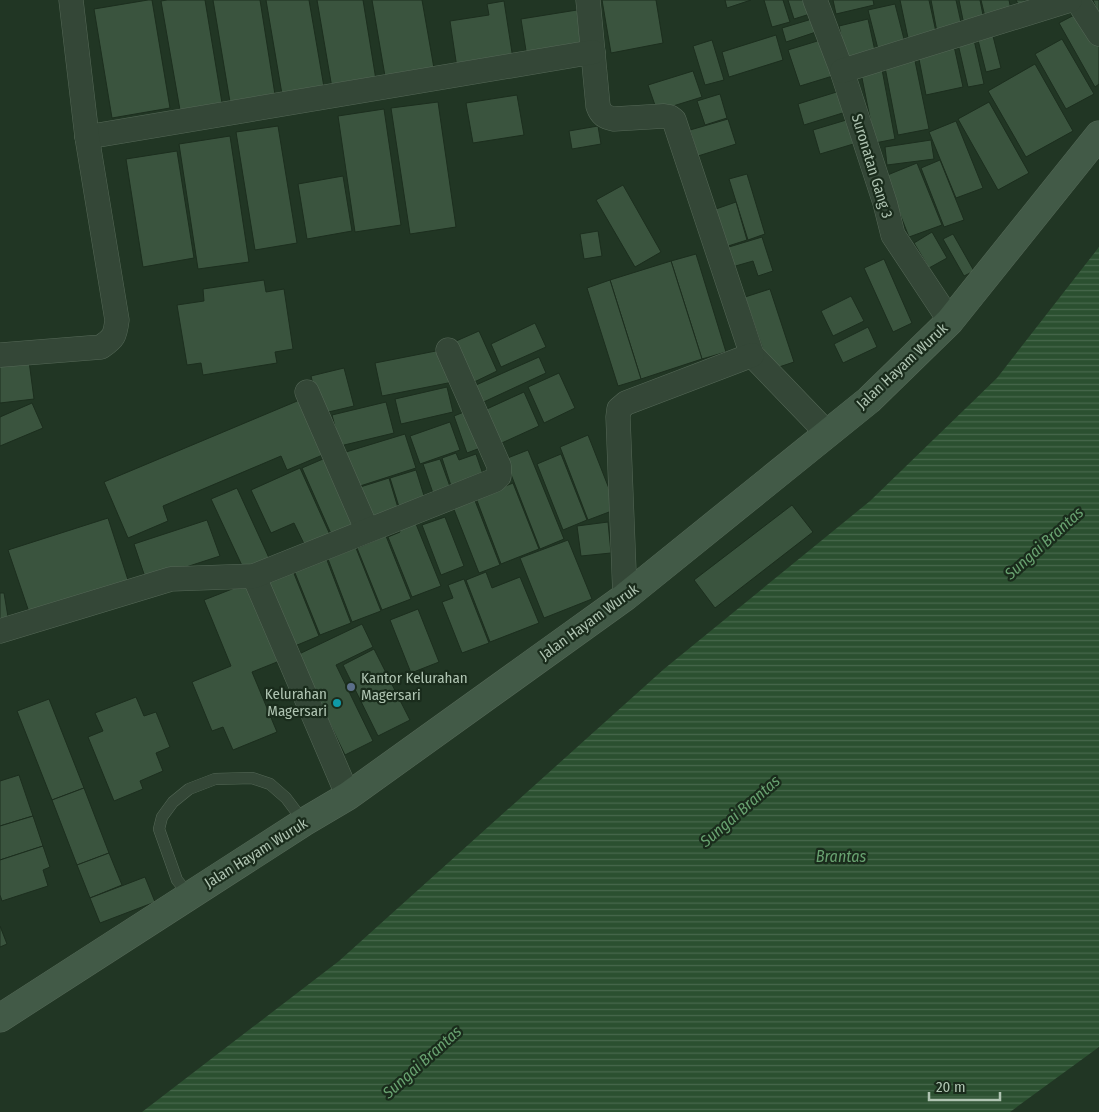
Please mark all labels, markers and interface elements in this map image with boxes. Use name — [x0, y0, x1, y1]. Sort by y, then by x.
street label: Suronatan Gang 3 — [848, 112, 896, 220]
street label: Jalan Hayam Wuruk — [853, 319, 951, 413]
water label: Sungai Brantas — [1000, 503, 1087, 584]
street label: Jalan Hayam Wuruk — [536, 580, 642, 664]
place label: Kantor Kelurahan Magersari — [361, 669, 468, 704]
marker: Kantor Kelurahan Magersari — [345, 681, 357, 693]
place label: Kelurahan Magersari — [265, 685, 327, 720]
marker: Kelurahan Magersari — [331, 697, 343, 709]
water label: Sungai Brantas — [696, 771, 784, 851]
street label: Jalan Hayam Wuruk — [201, 814, 311, 892]
water label: Brantas — [816, 847, 866, 866]
water label: Sungai Brantas — [378, 1022, 465, 1103]
scale bar — [929, 1070, 1000, 1102]
text: 20 m — [936, 1078, 966, 1096]

